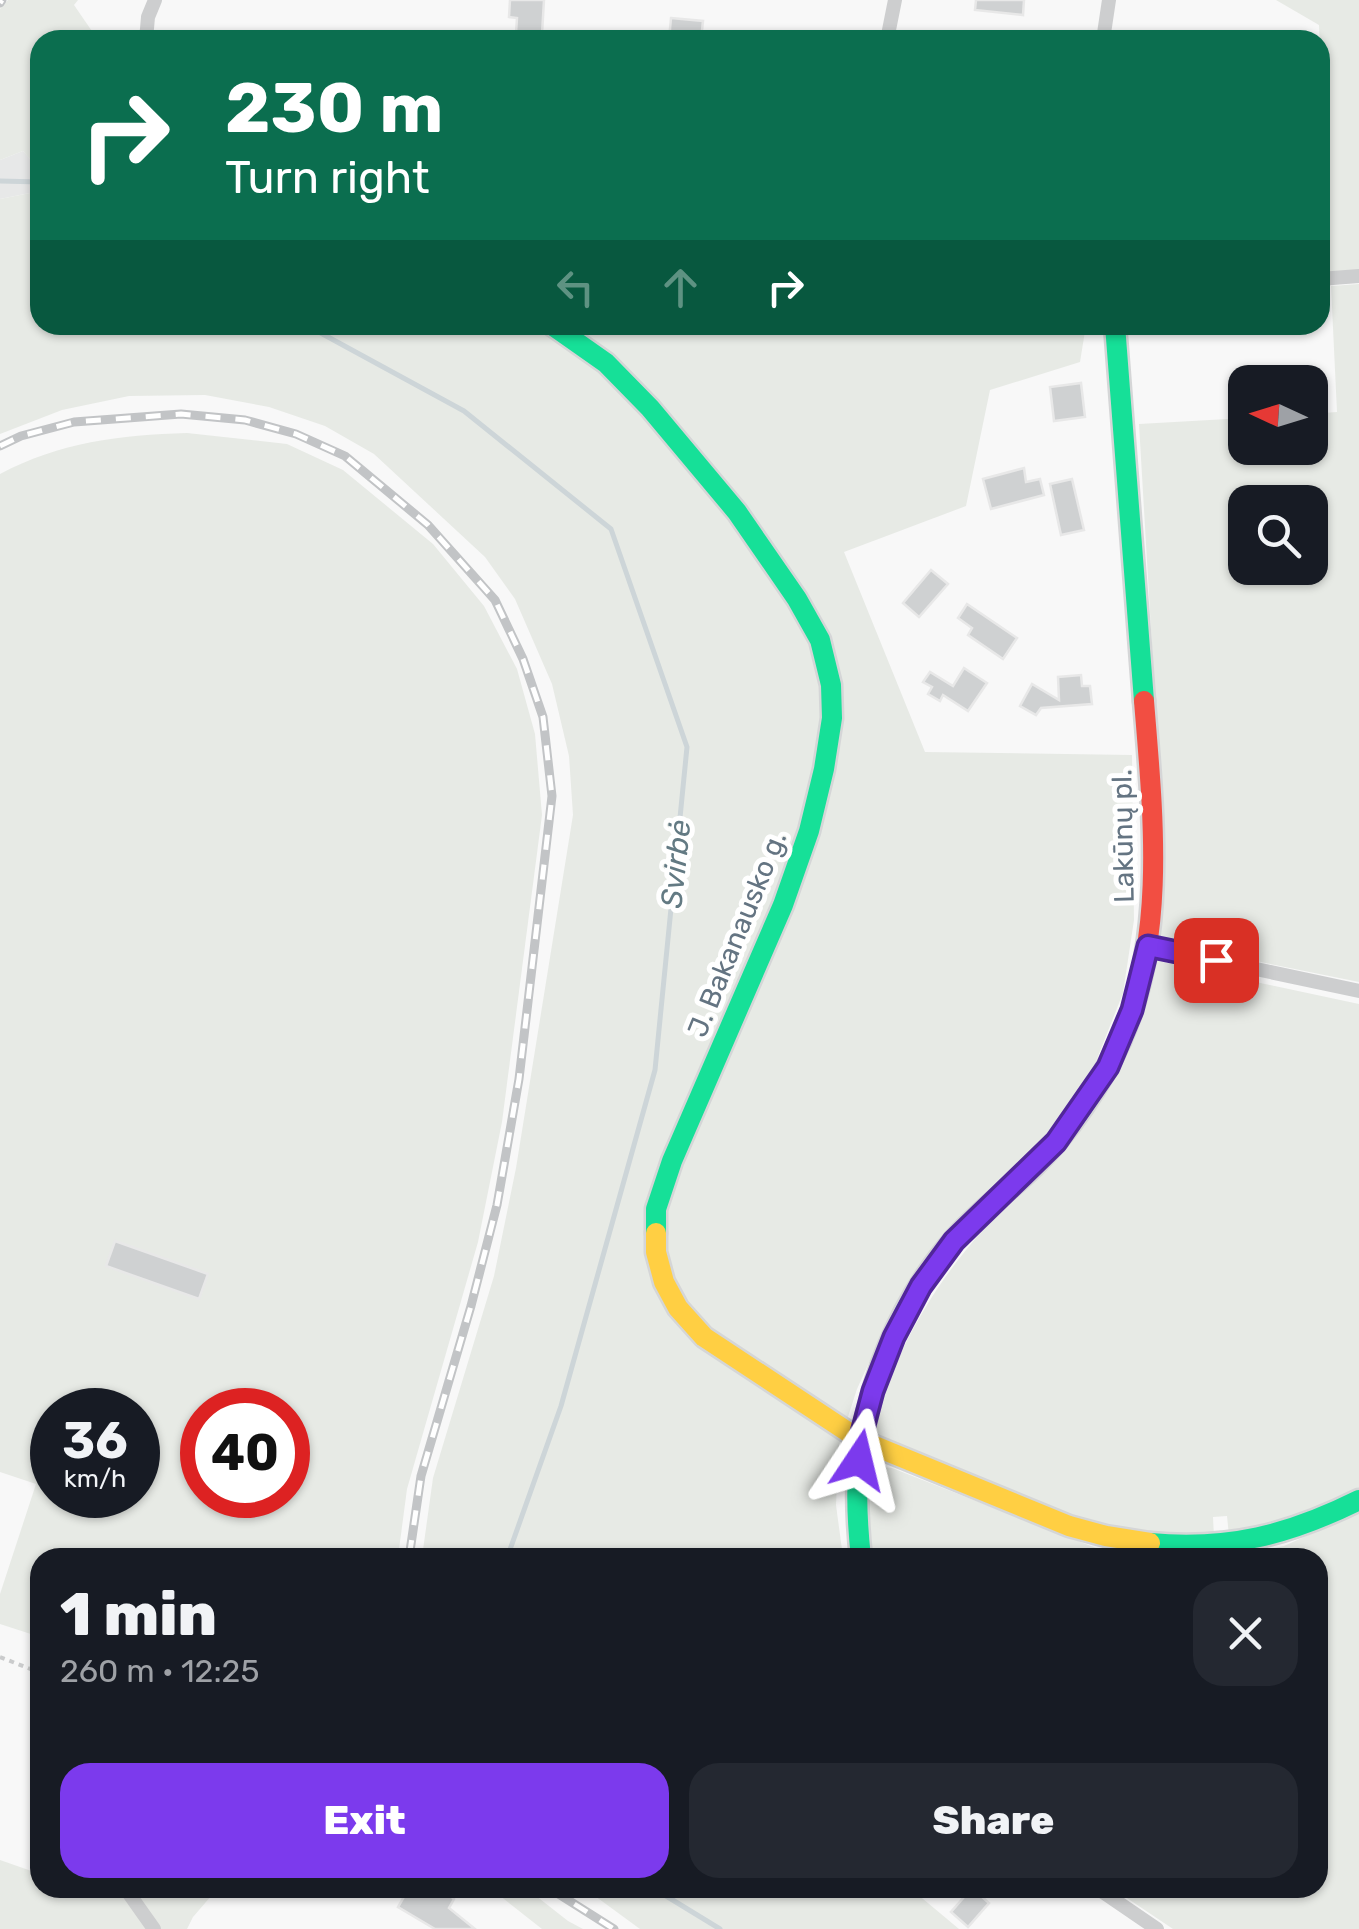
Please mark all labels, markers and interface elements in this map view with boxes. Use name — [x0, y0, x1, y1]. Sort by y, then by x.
text: 230 m — [225, 67, 443, 150]
icon: right — [60, 70, 190, 200]
text: Turn right — [225, 151, 429, 204]
icon: left — [548, 260, 603, 315]
icon: ahead — [653, 260, 708, 315]
icon: right — [758, 260, 813, 315]
north arrow — [1228, 365, 1328, 465]
map controls — [1228, 365, 1328, 585]
button: search — [1228, 485, 1328, 585]
street label: Lakūnų pl. — [1105, 769, 1141, 903]
water label: Svirbė — [653, 818, 699, 910]
street label: J. Bakanausko g. — [681, 826, 793, 1042]
pin — [1174, 918, 1259, 1003]
icon: arrive — [1189, 933, 1244, 988]
speed limit sign: 40 — [180, 1388, 310, 1518]
position arrow — [807, 1408, 911, 1512]
text: 36 — [62, 1411, 128, 1471]
text: km/h — [64, 1464, 126, 1493]
text: 1 min — [60, 1579, 217, 1650]
button: close — [1193, 1581, 1298, 1686]
text: 260 m · 12:25 — [60, 1652, 259, 1690]
button: Exit — [60, 1763, 669, 1878]
button: Share — [689, 1763, 1298, 1878]

